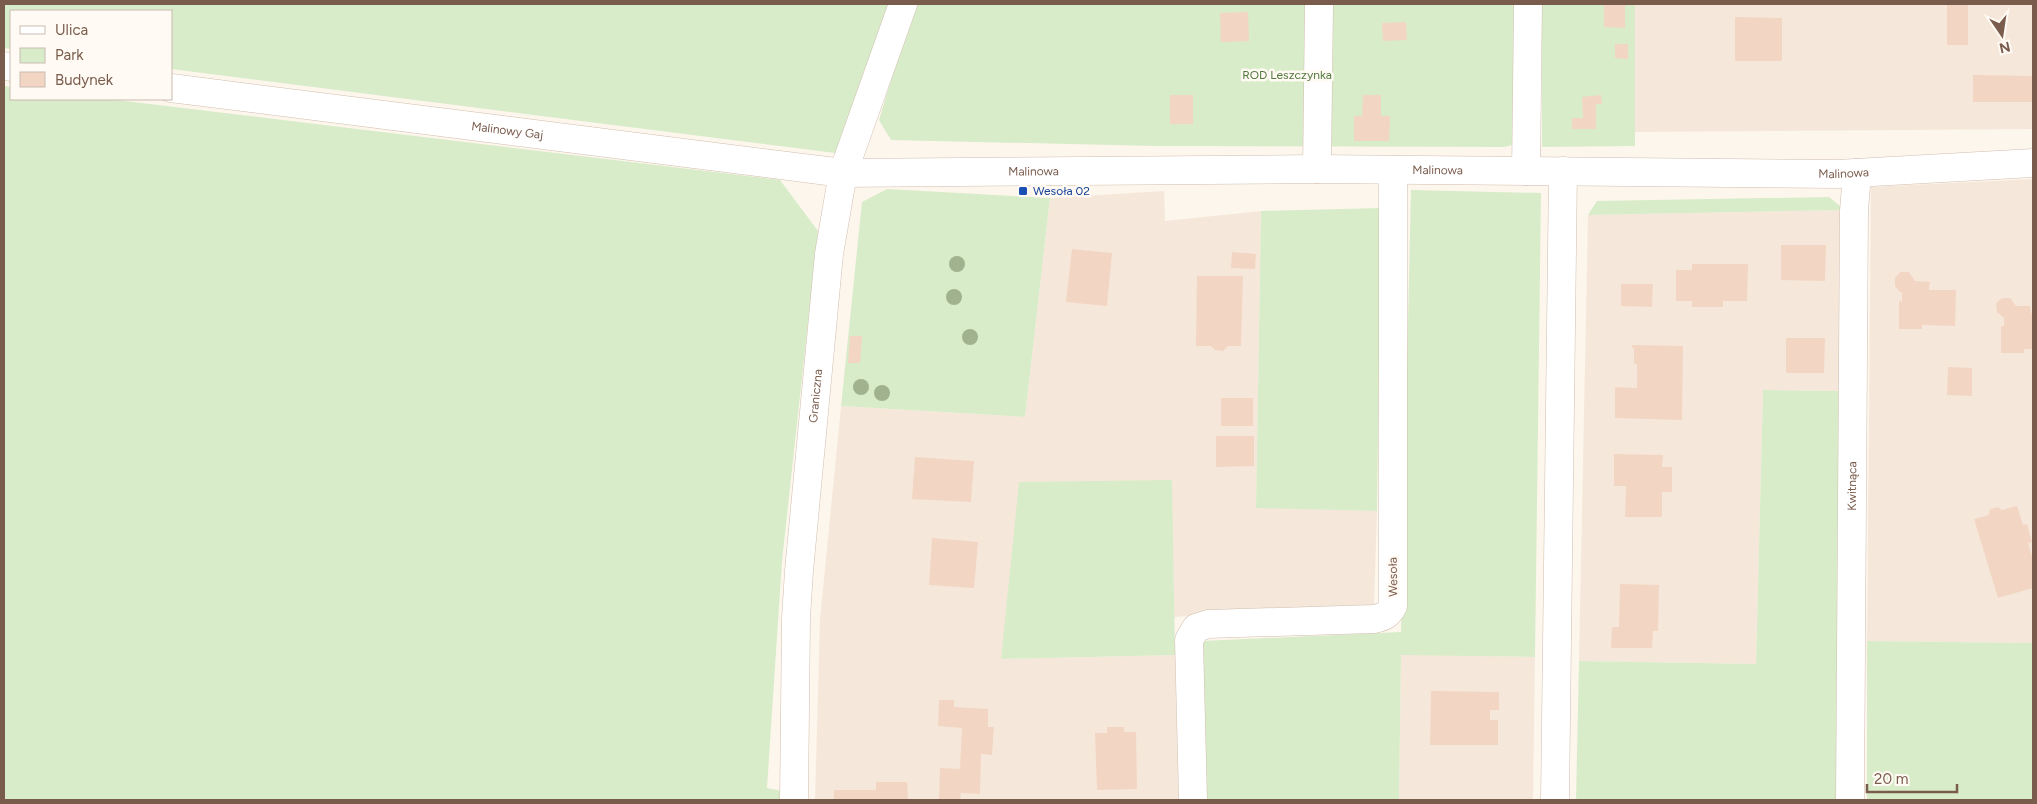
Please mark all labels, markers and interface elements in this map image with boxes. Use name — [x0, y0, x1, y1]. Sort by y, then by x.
legend — [10, 10, 172, 100]
north arrow — [1977, 10, 2027, 60]
text: Ulica — [55, 21, 88, 39]
text: N — [1998, 38, 2012, 57]
text: Park — [55, 46, 84, 64]
park label: ROD Leszczynka — [1242, 68, 1332, 82]
text: Budynek — [55, 71, 114, 89]
street label: Malinowy Gaj — [471, 119, 544, 142]
street label: Malinowa — [1412, 163, 1463, 177]
street label: Malinowa — [1008, 164, 1059, 179]
street label: Malinowa — [1818, 165, 1869, 181]
place label: Wesoła 02 — [1033, 184, 1090, 198]
marker: Wesoła 02 — [1017, 185, 1029, 197]
street label: Graniczna — [806, 368, 825, 423]
street label: Kwitnąca — [1845, 461, 1859, 511]
street label: Wesoła — [1386, 557, 1400, 597]
scale bar — [1867, 762, 1957, 794]
text: 20 m — [1874, 770, 1908, 788]

